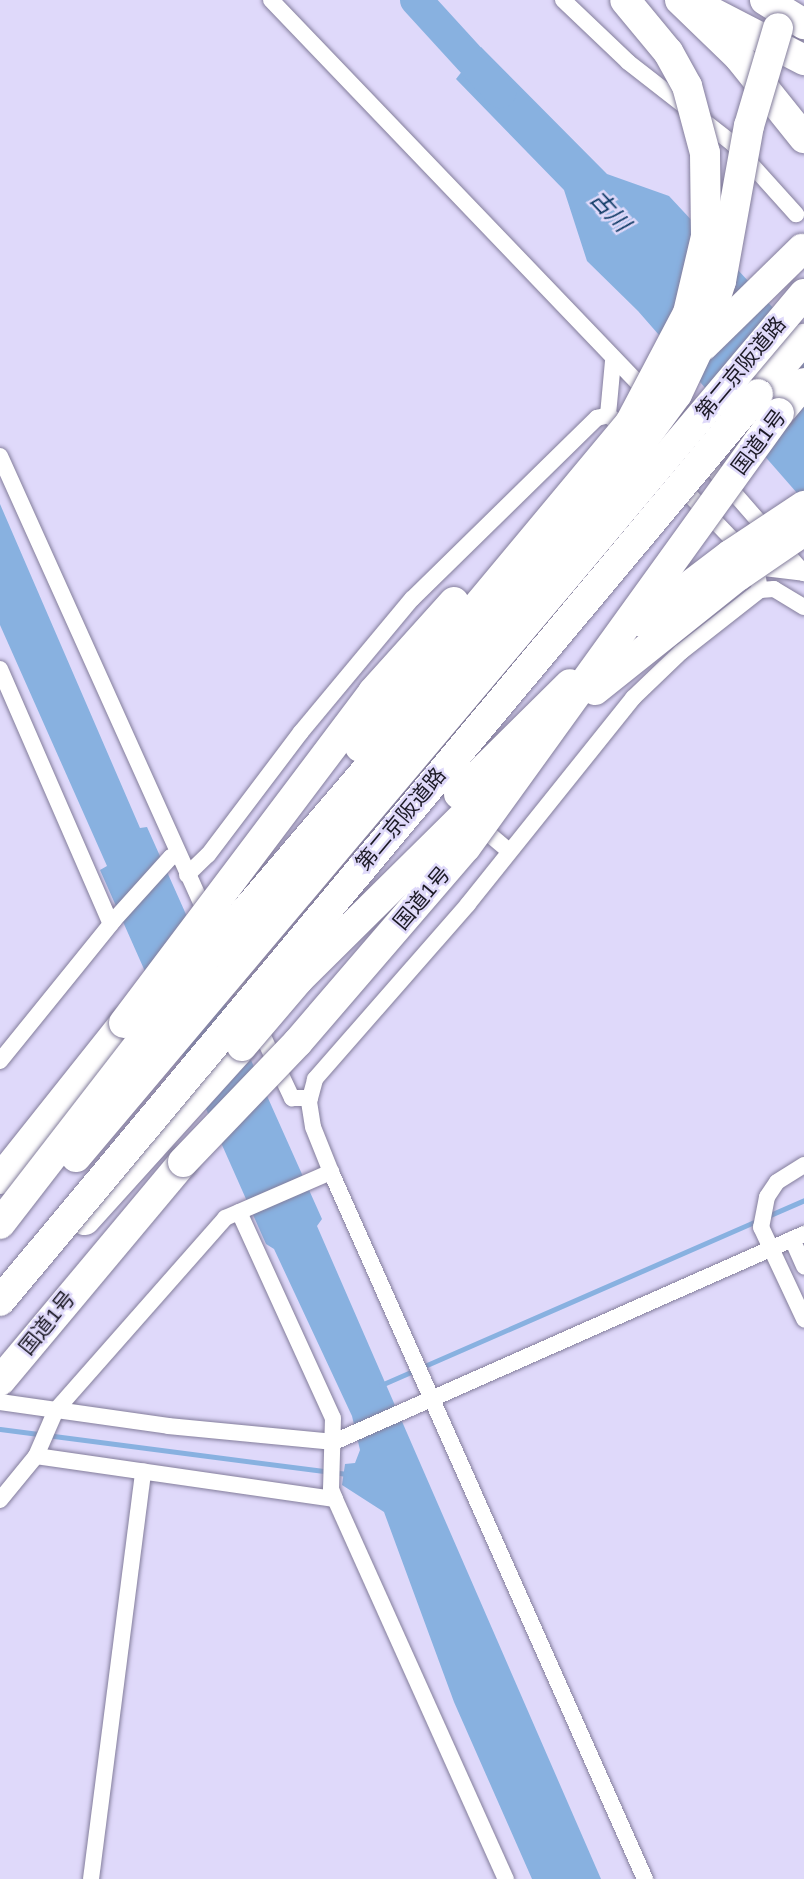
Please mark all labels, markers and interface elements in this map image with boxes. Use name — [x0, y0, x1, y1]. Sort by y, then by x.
water label: 古川 — [584, 185, 636, 237]
street label: 第二京阪道路 — [691, 312, 791, 424]
street label: 国道1号 — [726, 405, 792, 479]
street label: 第二京阪道路 — [351, 763, 451, 875]
street label: 国道1号 — [388, 861, 456, 935]
street label: 国道1号 — [14, 1286, 80, 1360]

